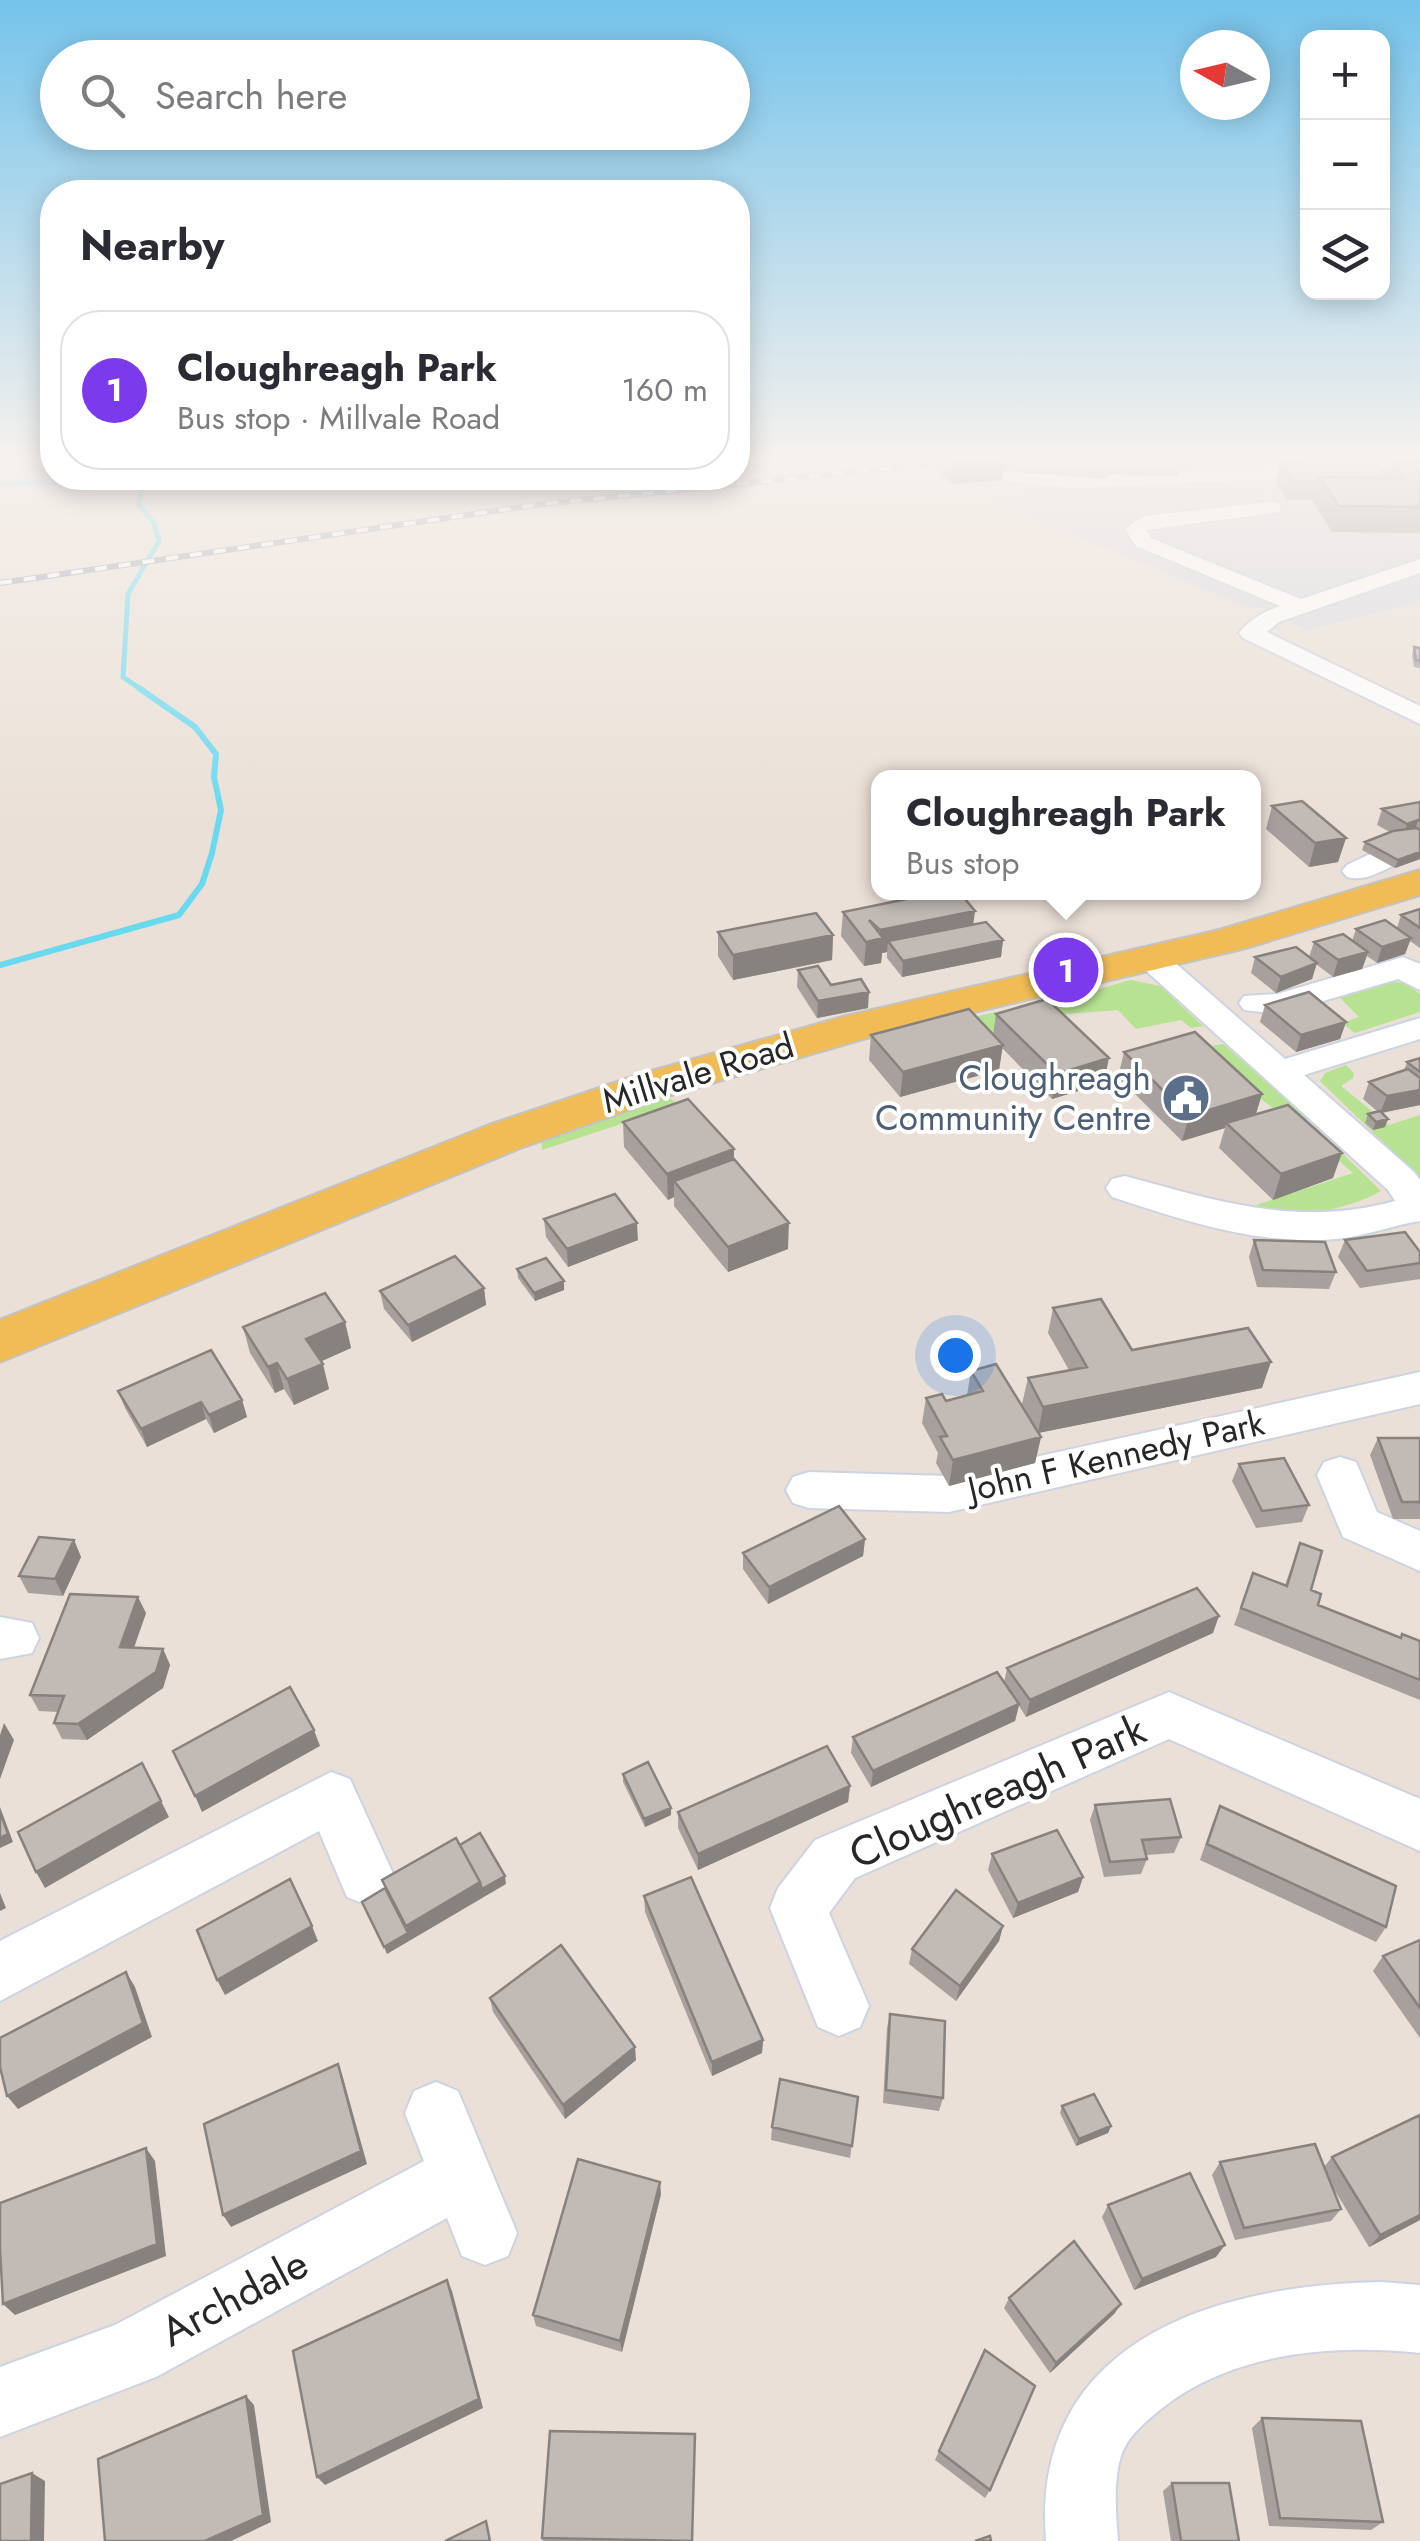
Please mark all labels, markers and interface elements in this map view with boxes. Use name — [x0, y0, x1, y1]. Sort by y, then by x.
north arrow — [1180, 30, 1270, 120]
map controls — [1300, 30, 1390, 300]
button: + — [1300, 30, 1390, 120]
search box — [40, 40, 750, 150]
icon: search — [75, 68, 130, 123]
text: Search here — [155, 68, 347, 123]
button: − — [1300, 120, 1390, 210]
button: layers — [1300, 210, 1390, 300]
text: Nearby — [80, 215, 224, 276]
text: Cloughreagh Park — [177, 340, 497, 395]
text: 1 — [106, 367, 123, 413]
text: 160 m — [621, 367, 708, 413]
text: Bus stop · Millvale Road — [177, 395, 500, 441]
popup — [871, 770, 1261, 900]
text: Cloughreagh Park — [906, 785, 1226, 840]
text: Bus stop — [906, 840, 1019, 886]
pin: 1 — [1034, 932, 1098, 1008]
street label: Millvale Road — [596, 1020, 800, 1126]
place label: Cloughreagh Community Centre — [875, 1053, 1151, 1143]
public building icon: Cloughreagh Community Centre — [1160, 1072, 1212, 1124]
your location — [930, 1330, 981, 1381]
street label: John F Kennedy Park — [959, 1397, 1270, 1515]
street label: Cloughreagh Park — [839, 1699, 1156, 1884]
street label: Archdale — [150, 2233, 319, 2362]

